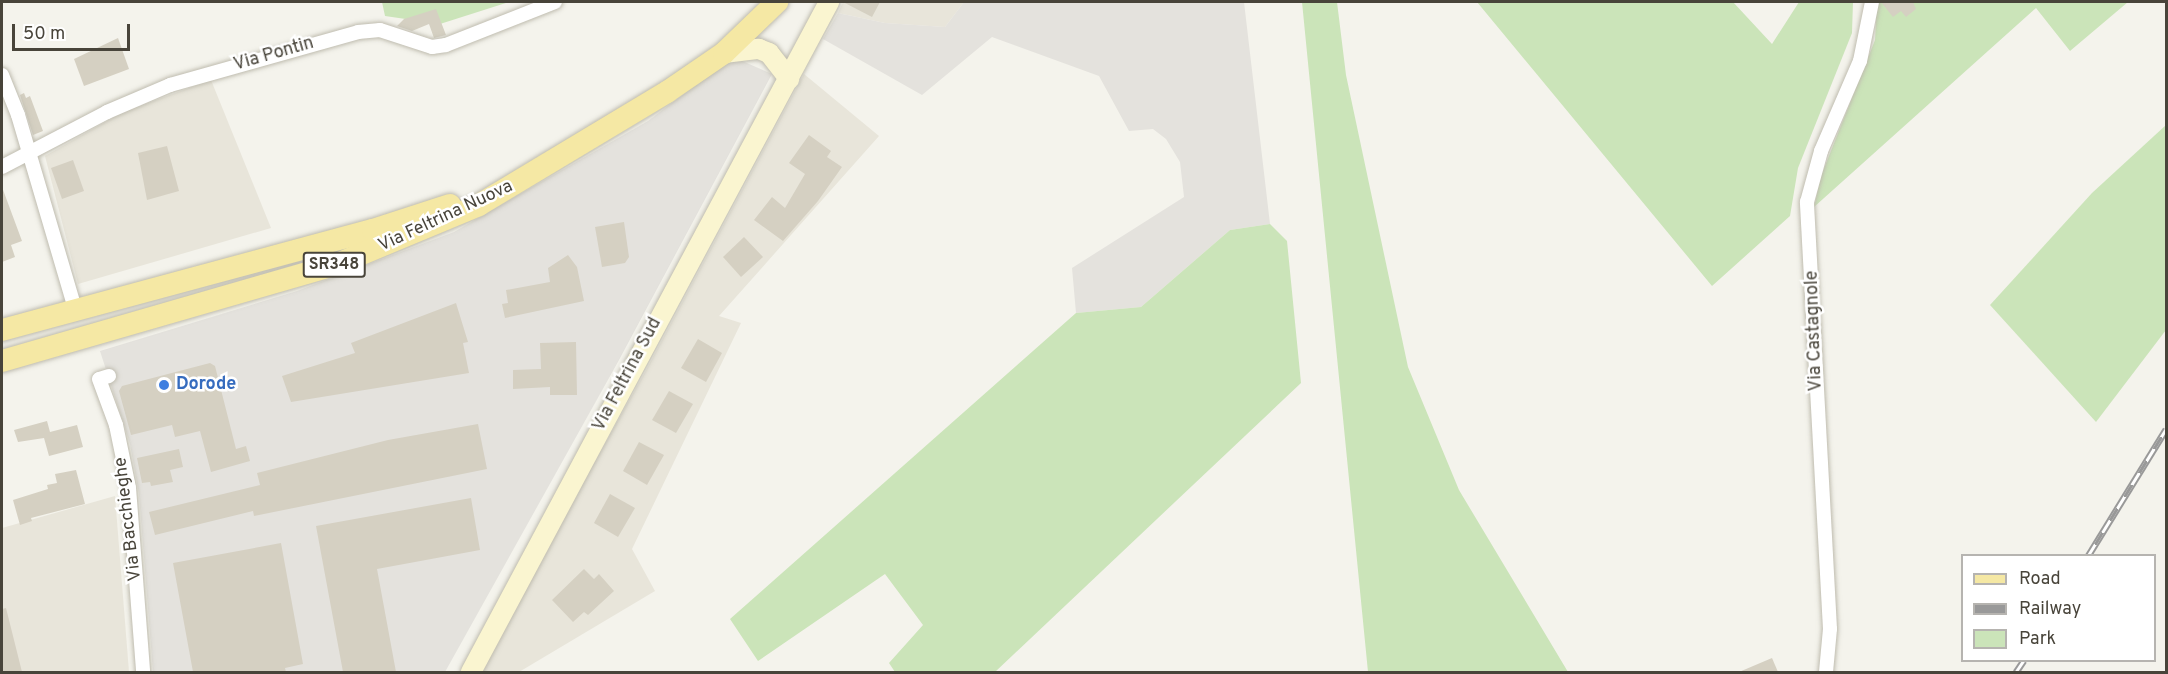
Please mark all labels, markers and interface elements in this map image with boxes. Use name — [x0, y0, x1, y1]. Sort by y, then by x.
scale bar — [15, 12, 134, 50]
text: 50 m — [23, 23, 65, 46]
street label: Via Pontin — [231, 33, 317, 77]
street label: Via Feltrina Nuova — [375, 176, 517, 258]
road number: SR348 — [302, 252, 366, 278]
street label: Via Castagnole — [1802, 270, 1828, 392]
street label: Via Feltrina Sud — [589, 315, 667, 435]
place label: Dorode — [176, 374, 236, 396]
marker: Dorode — [157, 378, 171, 392]
street label: Via Bacchieghe — [111, 456, 147, 582]
legend — [1961, 554, 2156, 662]
text: Road — [2019, 568, 2061, 591]
text: Railway — [2019, 598, 2081, 621]
text: Park — [2019, 628, 2056, 651]

